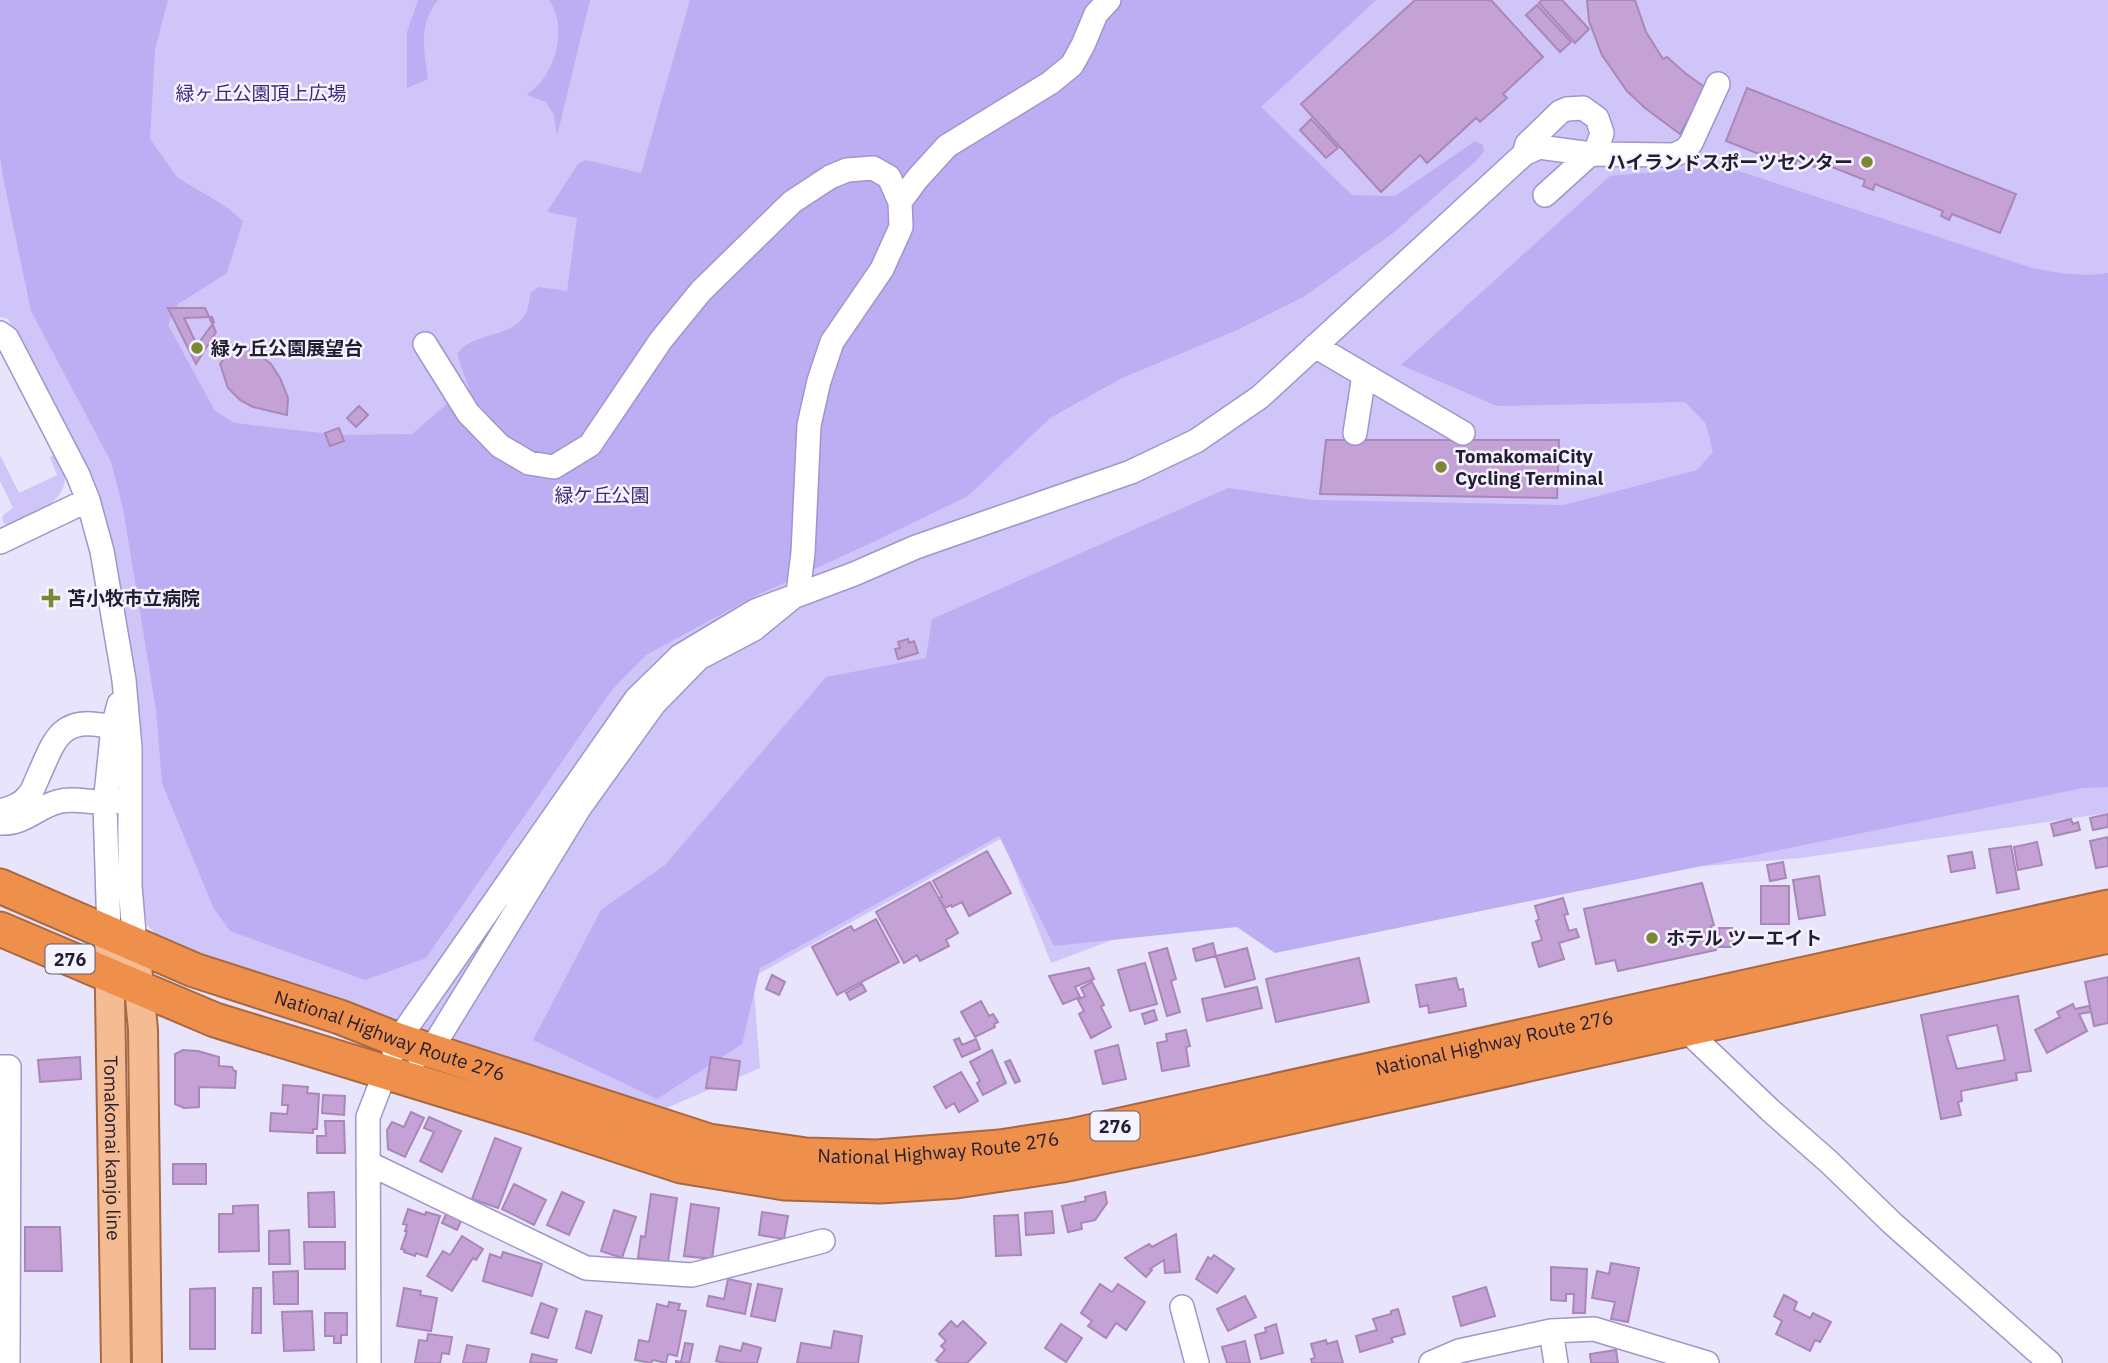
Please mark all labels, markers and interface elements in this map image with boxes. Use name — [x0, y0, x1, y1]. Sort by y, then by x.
park label: 緑ヶ丘公園頂上広場 — [175, 81, 347, 105]
place label: ハイランドスポーツセンター — [1607, 150, 1853, 174]
marker: ハイランドスポーツセンター — [1859, 154, 1875, 170]
place label: 緑ヶ丘公園展望台 — [211, 336, 363, 360]
marker: 緑ヶ丘公園展望台 — [189, 340, 205, 356]
place label: TomakomaiCity Cycling Terminal — [1455, 444, 1603, 490]
marker: TomakomaiCity Cycling Terminal — [1433, 459, 1449, 475]
park label: 緑ケ丘公園 — [554, 483, 650, 507]
place label: 苫小牧市立病院 — [67, 586, 200, 610]
marker: 苫小牧市立病院 — [41, 588, 61, 608]
place label: ホテル ツーエイト — [1666, 926, 1823, 950]
marker: ホテル ツーエイト — [1644, 930, 1660, 946]
road number: 276 — [46, 944, 94, 974]
street label: National Highway Route 276 — [271, 985, 508, 1086]
street label: National Highway Route 276 — [1373, 1005, 1615, 1080]
street label: Tomakomai kanjo line — [99, 1055, 126, 1241]
road number: 276 — [1090, 1112, 1140, 1140]
street label: National Highway Route 276 — [817, 1126, 1061, 1169]

